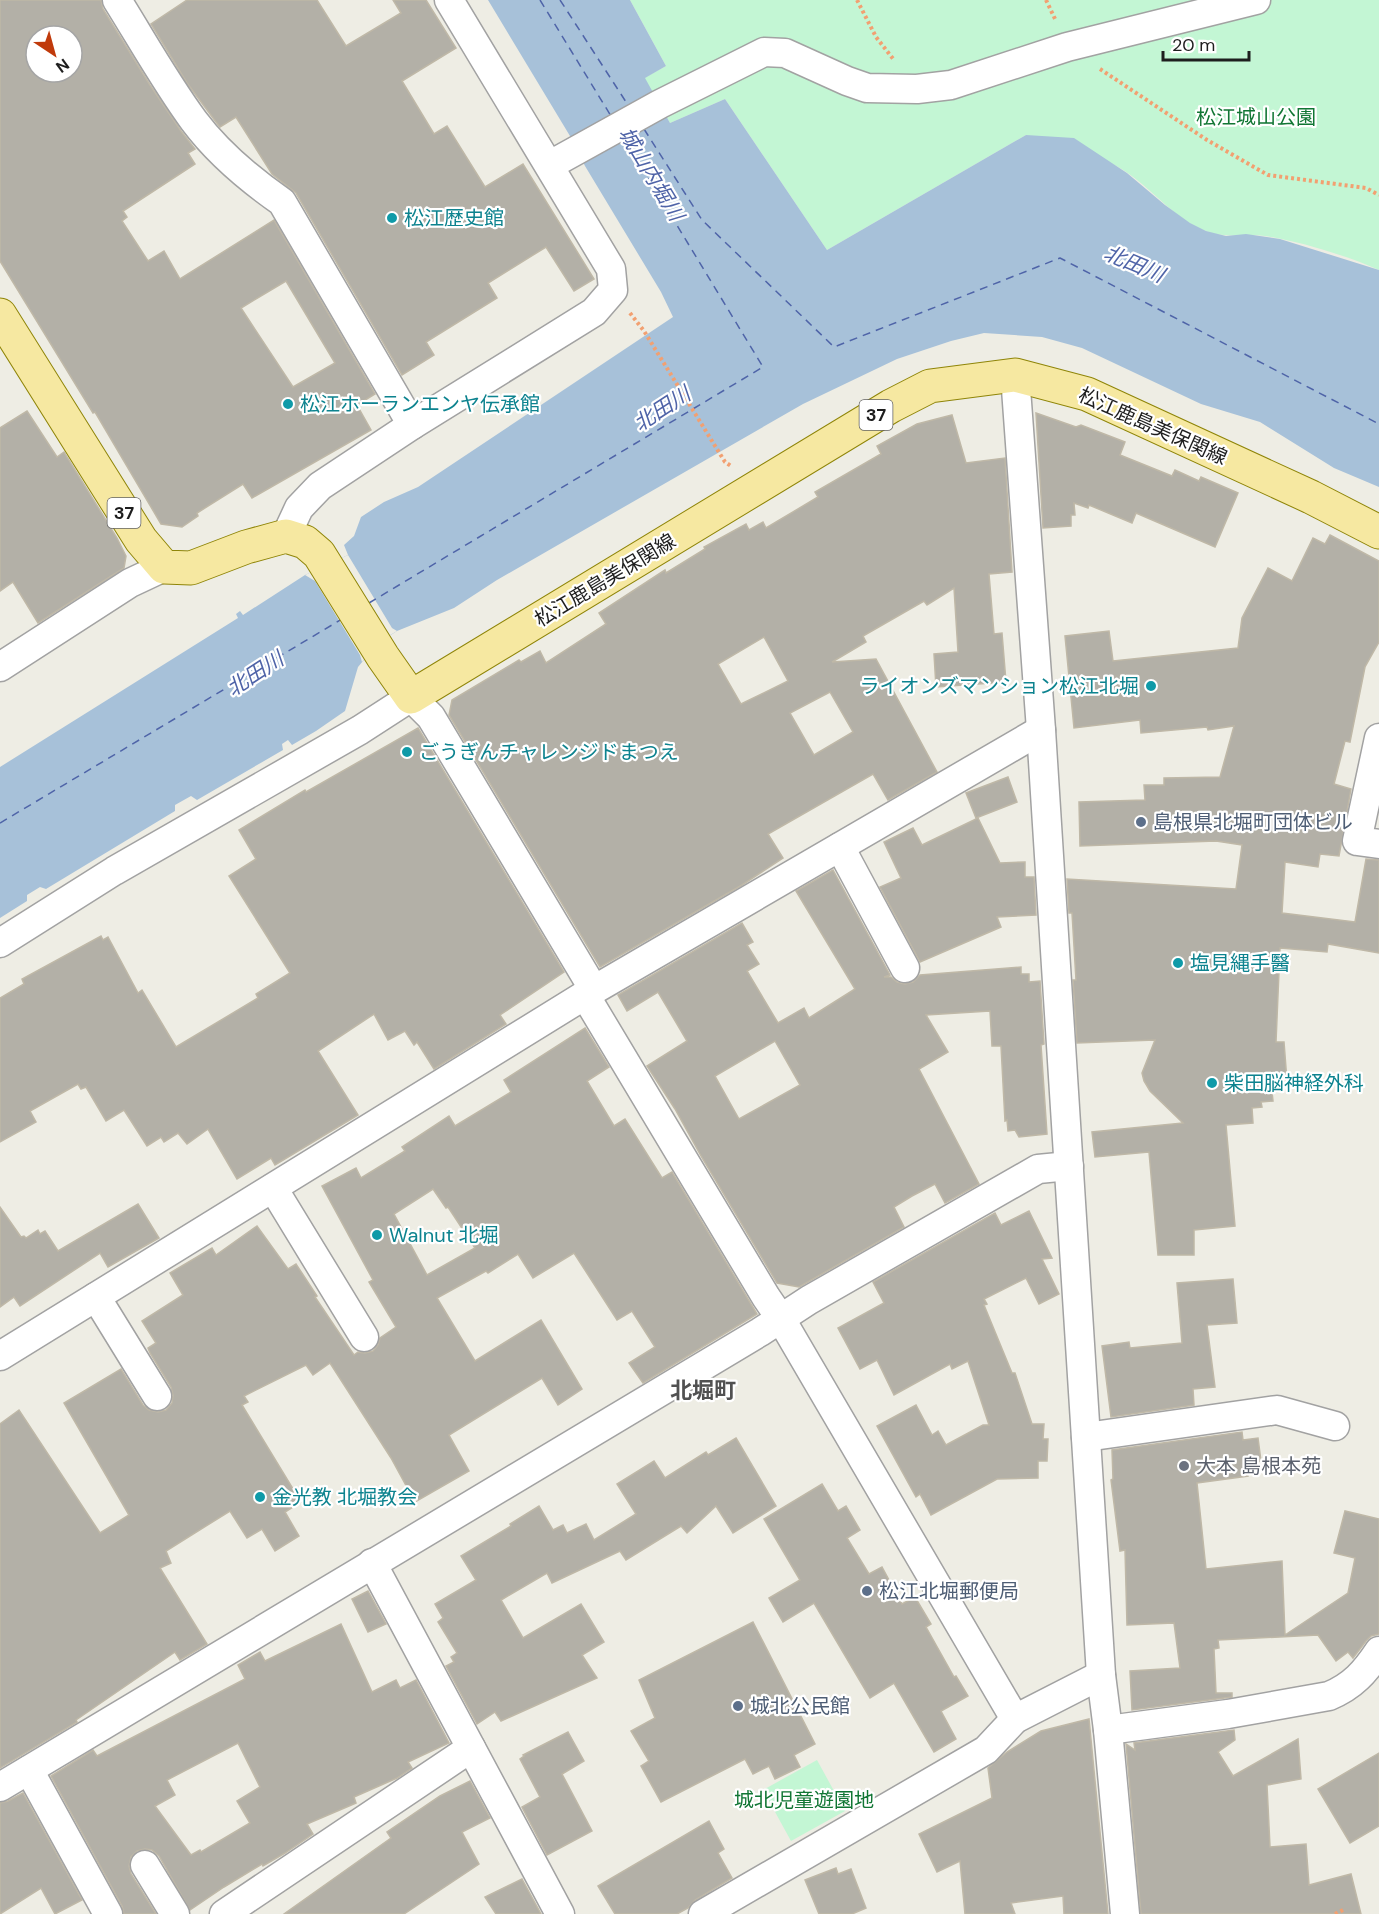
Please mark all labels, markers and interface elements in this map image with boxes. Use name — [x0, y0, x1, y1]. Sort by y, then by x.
north arrow — [24, 24, 84, 84]
scale bar — [1163, 24, 1248, 62]
text: 20 m — [1172, 33, 1215, 57]
text: N — [52, 54, 73, 78]
park label: 松江城山公園 — [1196, 104, 1316, 130]
water label: 城山内堀川 — [612, 122, 691, 228]
place label: 松江歴史館 — [404, 205, 504, 231]
marker: 松江歴史館 — [385, 211, 399, 225]
water label: 北田川 — [1100, 239, 1170, 290]
water label: 北田川 — [628, 379, 698, 438]
street label: 松江鹿島美保関線 — [1075, 382, 1231, 470]
place label: 松江ホーランエンヤ伝承館 — [300, 391, 540, 417]
marker: 松江ホーランエンヤ伝承館 — [281, 397, 295, 411]
road number: 37 — [860, 400, 892, 430]
road number: 37 — [108, 498, 140, 528]
street label: 松江鹿島美保関線 — [530, 528, 680, 632]
water label: 北田川 — [221, 644, 291, 703]
place label: ライオンズマンション松江北堀 — [859, 673, 1139, 699]
marker: ライオンズマンション松江北堀 — [1144, 679, 1158, 693]
place label: ごうぎんチャレンジドまつえ — [419, 739, 679, 765]
marker: ごうぎんチャレンジドまつえ — [400, 745, 414, 759]
place label: 島根県北堀町団体ビル — [1153, 809, 1353, 835]
marker: 島根県北堀町団体ビル — [1134, 815, 1148, 829]
place label: 塩見縄手醫 — [1190, 950, 1290, 976]
marker: 塩見縄手醫 — [1171, 956, 1185, 970]
place label: 柴田脳神経外科 — [1224, 1070, 1364, 1096]
marker: 柴田脳神経外科 — [1205, 1076, 1219, 1090]
place label: Walnut 北堀 — [389, 1222, 499, 1248]
marker: Walnut 北堀 — [370, 1228, 384, 1242]
district label: 北堀町 — [670, 1376, 736, 1405]
place label: 大本 島根本苑 — [1196, 1453, 1321, 1479]
marker: 大本 島根本苑 — [1177, 1459, 1191, 1473]
place label: 金光教 北堀教会 — [272, 1484, 417, 1510]
marker: 金光教 北堀教会 — [253, 1490, 267, 1504]
place label: 松江北堀郵便局 — [879, 1578, 1019, 1604]
marker: 松江北堀郵便局 — [860, 1584, 874, 1598]
place label: 城北公民館 — [750, 1693, 850, 1719]
marker: 城北公民館 — [731, 1699, 745, 1713]
park label: 城北児童遊園地 — [734, 1787, 874, 1813]

